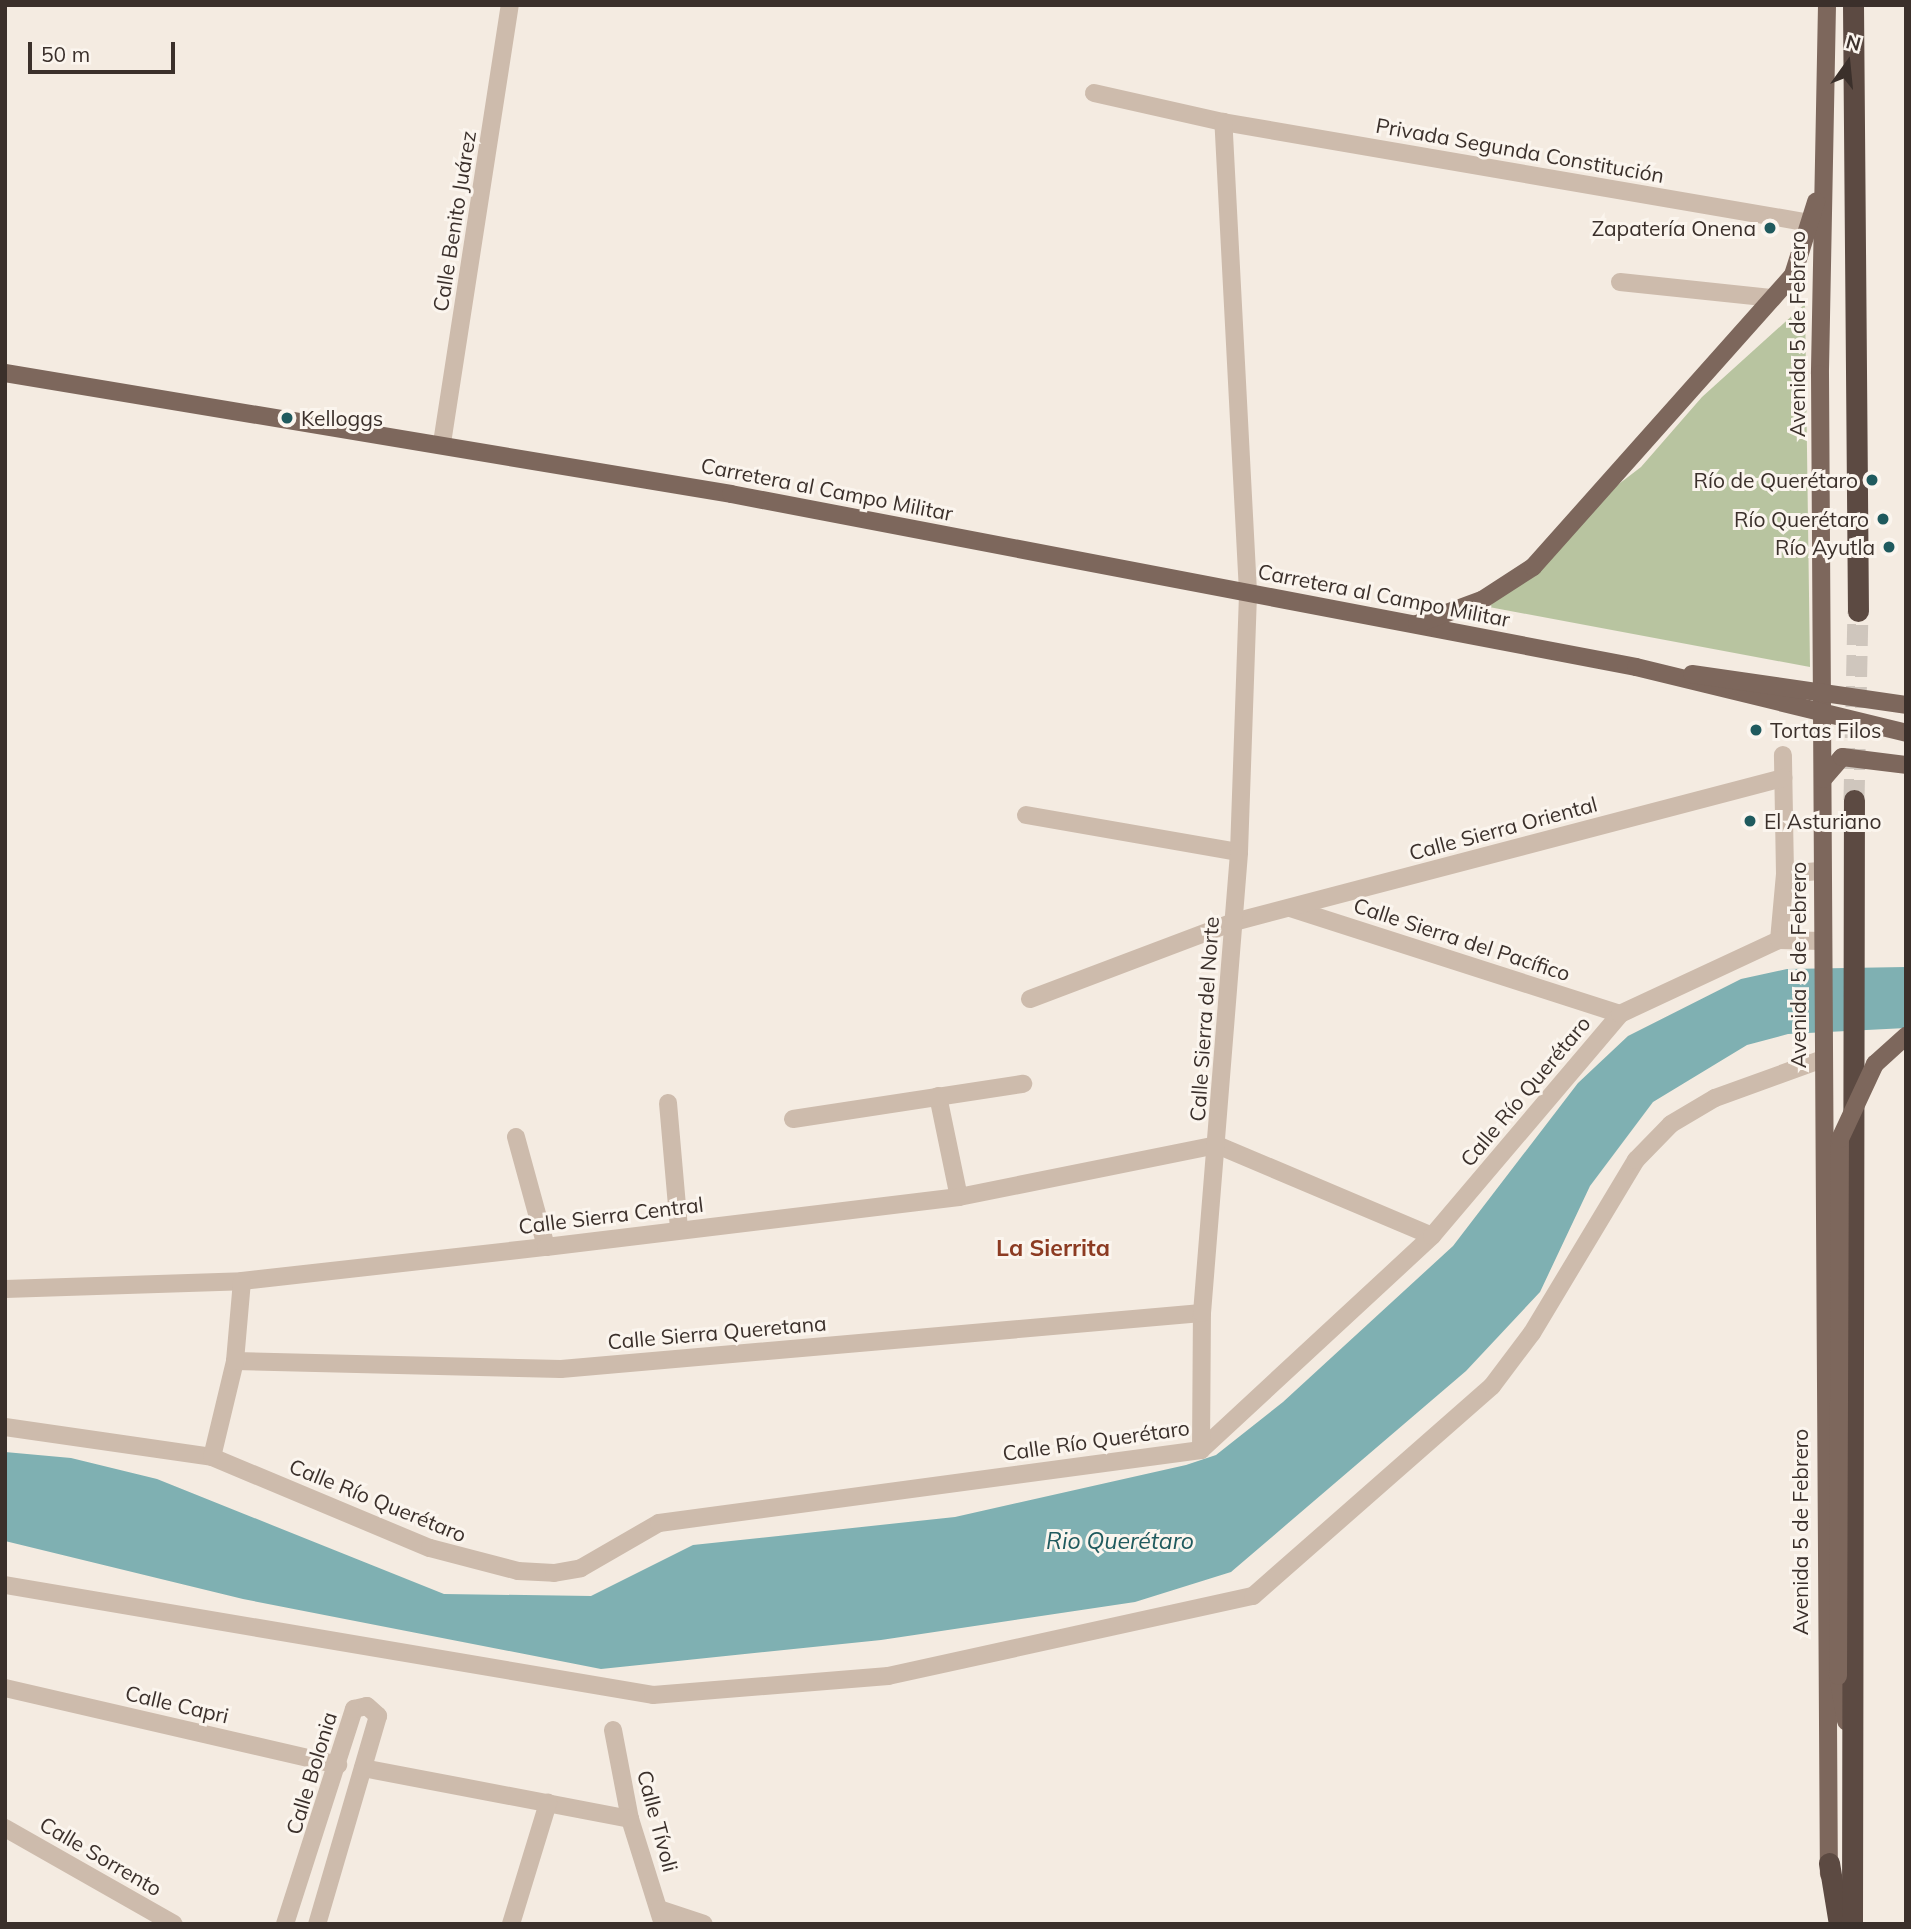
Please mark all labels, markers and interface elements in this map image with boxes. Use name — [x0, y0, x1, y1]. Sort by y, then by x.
scale bar — [32, 28, 178, 72]
north arrow — [1813, 28, 1883, 98]
text: N — [1843, 29, 1863, 56]
text: 50 m — [41, 41, 90, 67]
street label: Privada Segunda Constitución — [1374, 112, 1666, 188]
street label: Calle Benito Juárez — [427, 129, 481, 313]
place label: Zapatería Onena — [1592, 215, 1756, 241]
marker: Zapatería Onena — [1762, 220, 1778, 236]
street label: Avenida 5 de Febrero — [1784, 231, 1810, 437]
place label: Kelloggs — [301, 405, 383, 431]
marker: Kelloggs — [279, 410, 295, 426]
street label: Carretera al Campo Militar — [699, 452, 955, 526]
place label: Río de Querétaro — [1693, 467, 1858, 493]
marker: Río de Querétaro — [1864, 472, 1880, 488]
place label: Río Querétaro — [1734, 506, 1869, 532]
marker: Río Querétaro — [1875, 511, 1891, 527]
place label: Río Ayutla — [1775, 534, 1875, 560]
marker: Río Ayutla — [1881, 539, 1897, 555]
street label: Carretera al Campo Militar — [1256, 558, 1512, 632]
place label: Tortas Filos — [1770, 717, 1881, 743]
marker: Tortas Filos — [1748, 722, 1764, 738]
street label: Calle Sierra Oriental — [1406, 791, 1600, 865]
place label: El Asturiano — [1764, 808, 1881, 834]
marker: El Asturiano — [1742, 813, 1758, 829]
street label: Avenida 5 de Febrero — [1785, 862, 1811, 1068]
street label: Calle Sierra del Pacífico — [1351, 892, 1573, 986]
street label: Calle Sierra del Norte — [1184, 916, 1224, 1122]
street label: Calle Río Querétaro — [1455, 1011, 1595, 1171]
street label: Calle Sierra Central — [517, 1191, 705, 1239]
district label: La Sierrita — [996, 1234, 1110, 1262]
street label: Calle Sierra Queretana — [606, 1310, 828, 1354]
street label: Calle Río Querétaro — [1001, 1414, 1191, 1466]
street label: Avenida 5 de Febrero — [1787, 1429, 1813, 1635]
street label: Calle Río Querétaro — [286, 1453, 470, 1547]
water label: Rio Querétaro — [1046, 1527, 1194, 1555]
street label: Calle Capri — [123, 1680, 231, 1728]
street label: Calle Bolonia — [280, 1709, 342, 1837]
street label: Calle Tívoli — [632, 1767, 684, 1875]
street label: Calle Sorrento — [36, 1811, 166, 1901]

